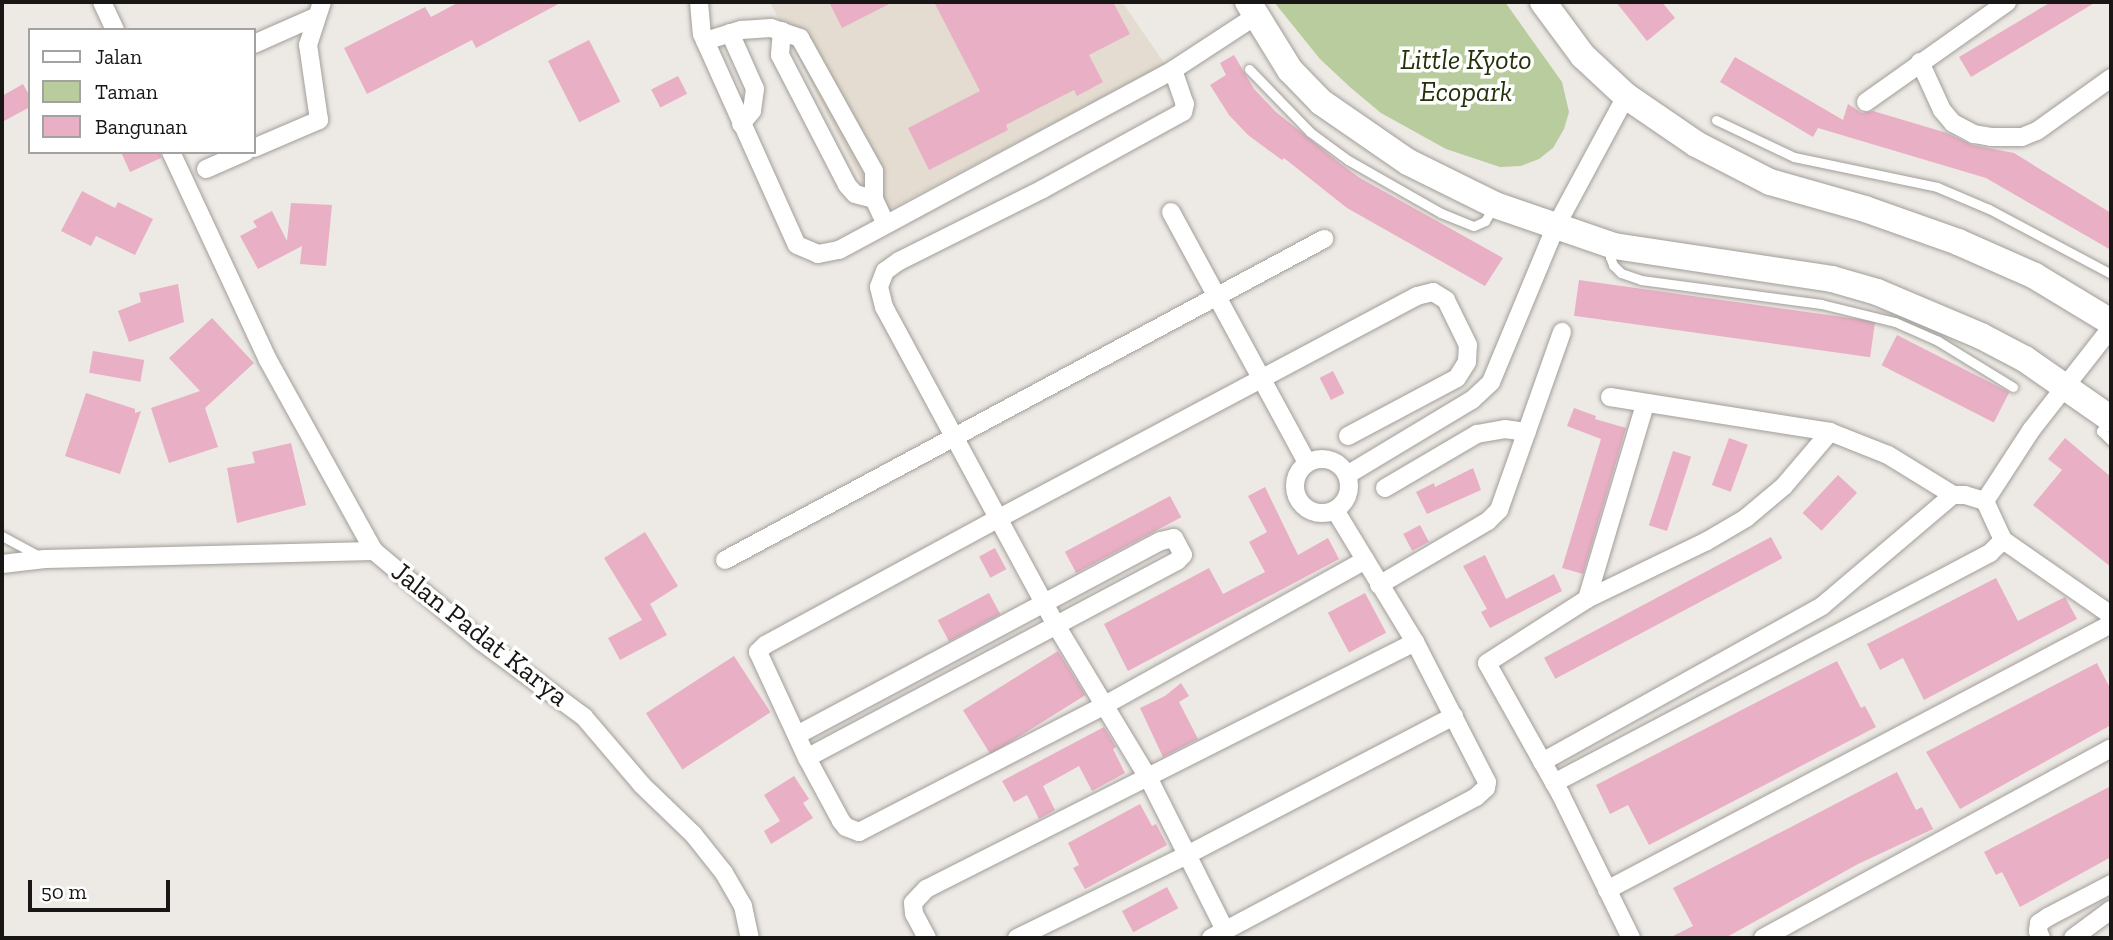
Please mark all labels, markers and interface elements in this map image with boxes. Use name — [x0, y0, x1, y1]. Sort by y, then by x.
legend — [28, 28, 256, 154]
park label: Little Kyoto Ecopark — [1400, 43, 1532, 109]
text: Jalan — [95, 44, 142, 69]
text: Taman — [95, 79, 158, 104]
text: Bangunan — [95, 114, 187, 139]
street label: Jalan Padat Karya — [385, 555, 575, 713]
scale bar — [32, 866, 173, 910]
text: 50 m — [41, 879, 87, 904]

